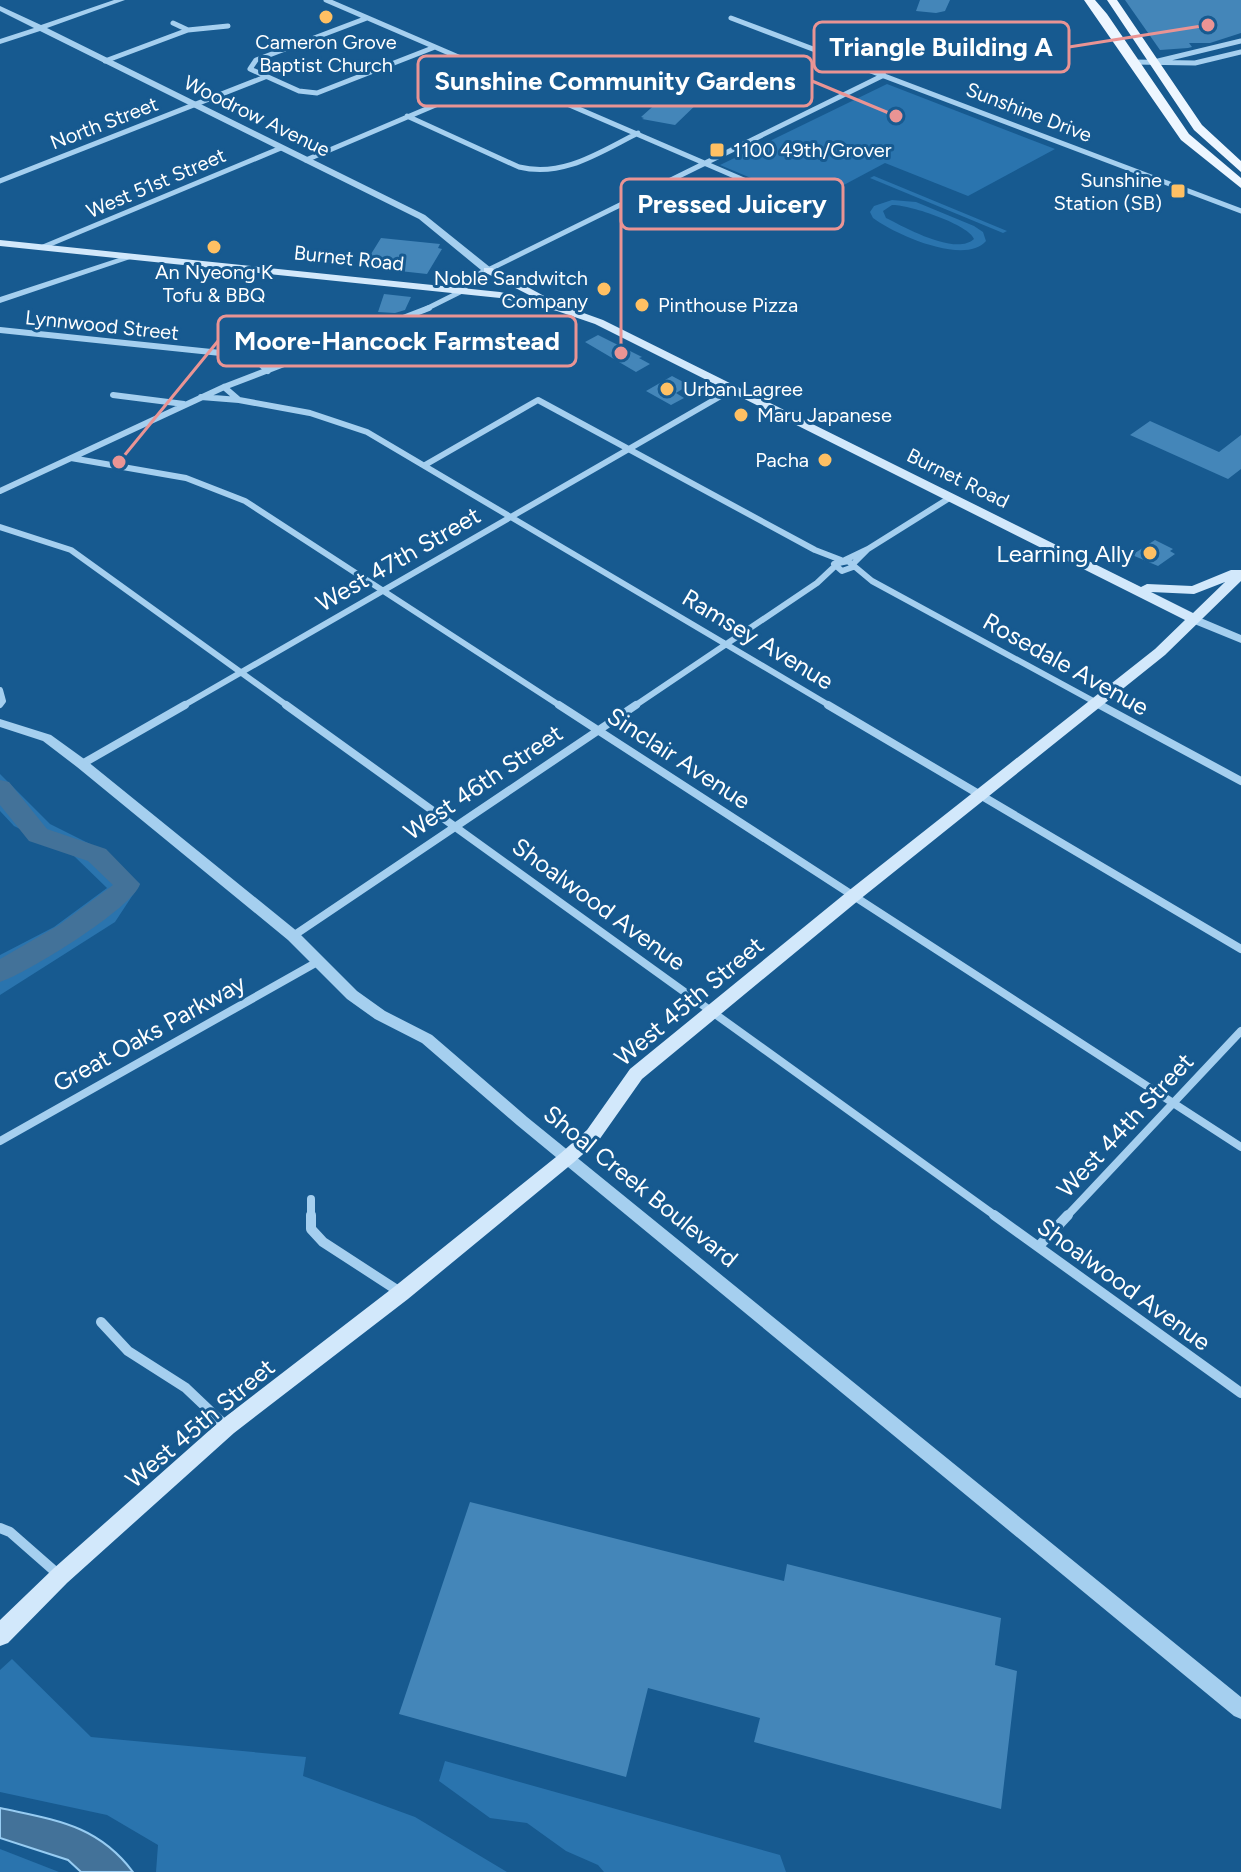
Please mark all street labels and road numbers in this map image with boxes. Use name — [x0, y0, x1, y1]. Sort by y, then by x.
street label: Woodrow Avenue — [180, 70, 334, 162]
street label: Sunshine Drive — [963, 77, 1095, 147]
street label: North Street — [47, 91, 161, 155]
street label: West 51st Street — [83, 143, 229, 223]
street label: Burnet Road — [293, 240, 405, 276]
street label: Lynnwood Street — [24, 305, 180, 345]
street label: Burnet Road — [903, 443, 1013, 513]
street label: West 47th Street — [311, 500, 485, 618]
street label: Ramsey Avenue — [677, 582, 839, 696]
street label: Rosedale Avenue — [978, 606, 1154, 722]
street label: Sinclair Avenue — [602, 701, 756, 815]
street label: West 46th Street — [398, 718, 568, 846]
street label: Shoalwood Avenue — [507, 831, 691, 977]
street label: West 45th Street — [609, 930, 769, 1072]
street label: Great Oaks Parkway — [48, 968, 250, 1098]
street label: West 44th Street — [1051, 1047, 1199, 1203]
street label: Shoal Creek Boulevard — [538, 1099, 744, 1273]
street label: Shoalwood Avenue — [1032, 1211, 1216, 1357]
street label: West 45th Street — [120, 1352, 280, 1494]

